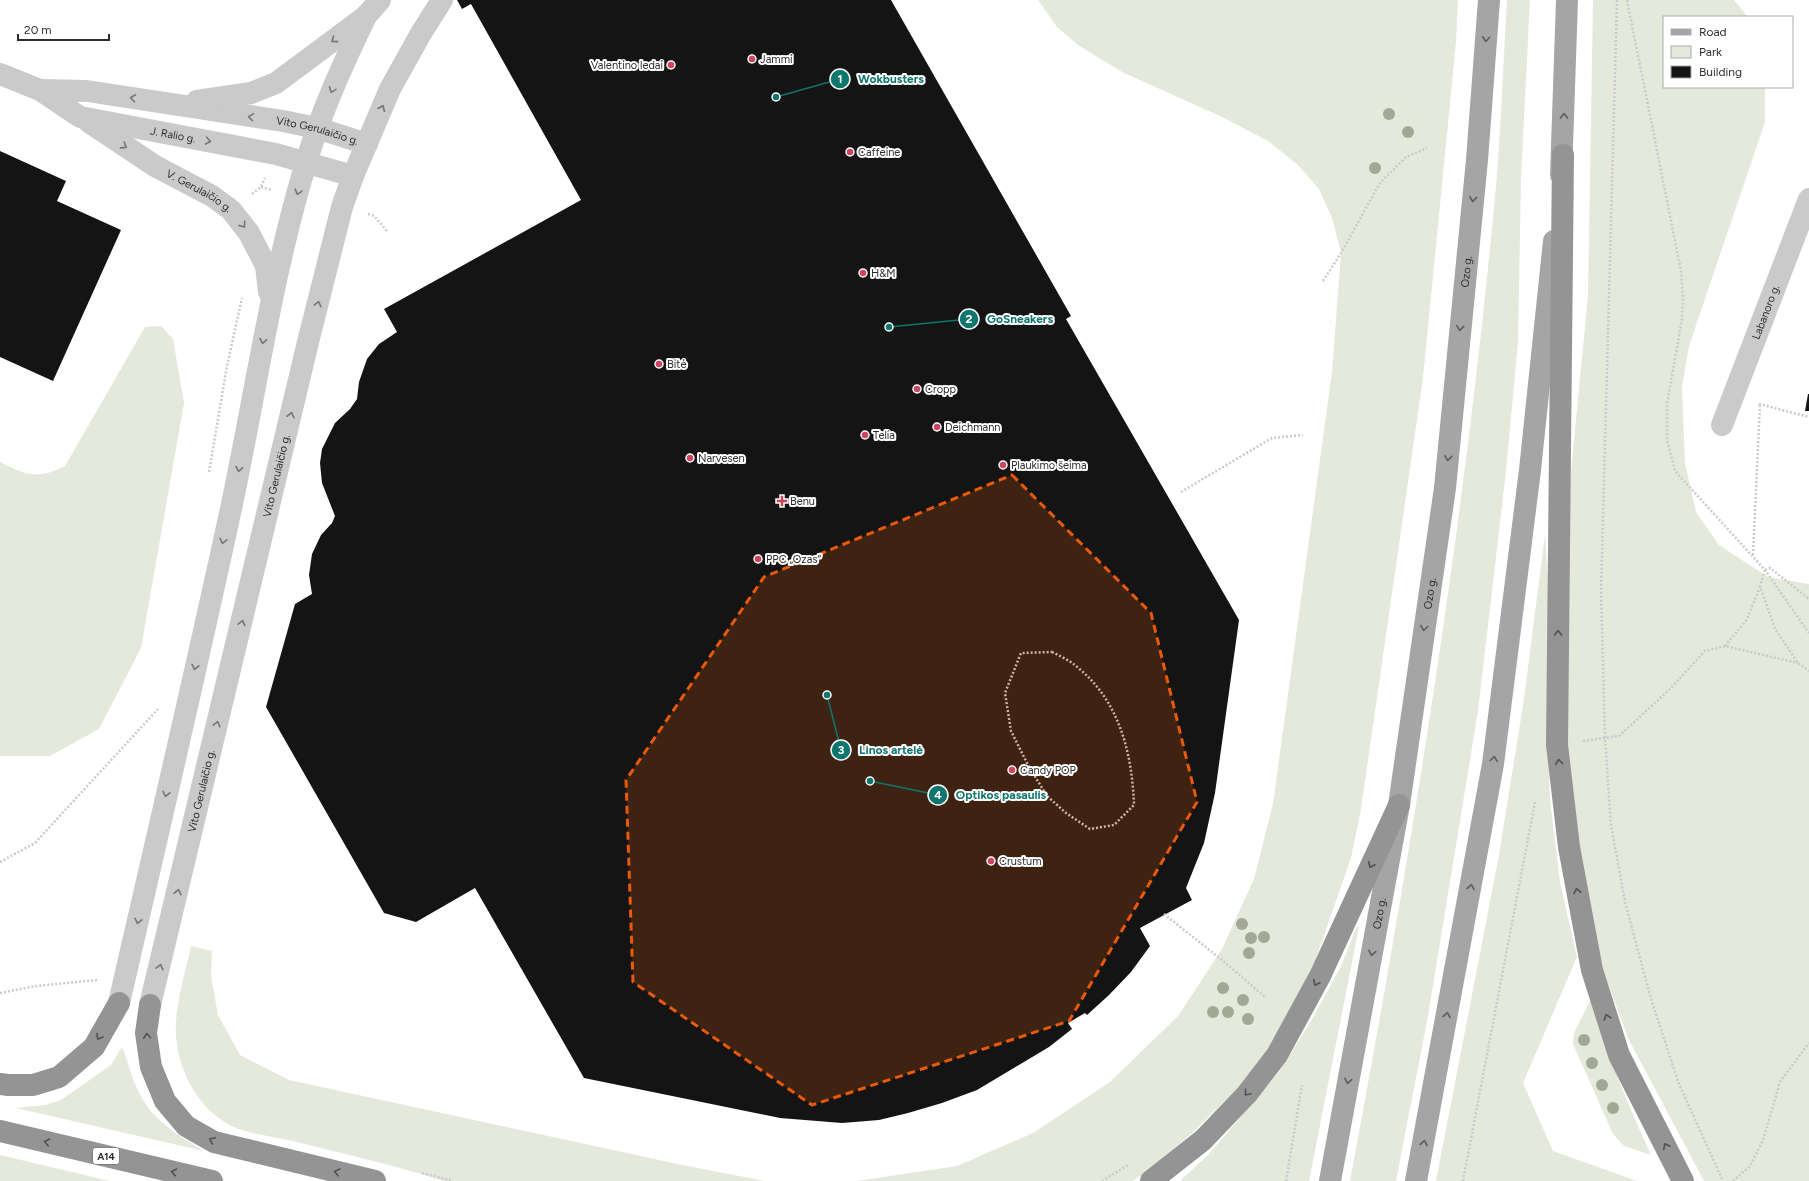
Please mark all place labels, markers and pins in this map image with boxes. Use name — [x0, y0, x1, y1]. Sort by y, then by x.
place label: Jammi — [760, 53, 793, 66]
marker: Jammi — [747, 54, 757, 64]
place label: Valentino ledai — [591, 59, 663, 72]
marker: Valentino ledai — [666, 60, 676, 70]
callout: Wokbusters — [830, 67, 932, 91]
place label: Caffeine — [858, 146, 900, 159]
marker: Caffeine — [845, 147, 855, 157]
place label: H&M — [871, 267, 896, 280]
marker: H&M — [858, 268, 868, 278]
callout: GoSneakers — [959, 307, 1061, 331]
place label: Bitė — [667, 358, 686, 371]
marker: Bitė — [654, 359, 664, 369]
place label: Cropp — [925, 383, 957, 396]
marker: Cropp — [912, 384, 922, 394]
place label: Deichmann — [945, 421, 1000, 434]
marker: Deichmann — [932, 422, 942, 432]
place label: Telia — [873, 429, 895, 442]
marker: Telia — [860, 430, 870, 440]
place label: Narvesen — [698, 452, 745, 465]
marker: Narvesen — [685, 453, 695, 463]
place label: Plaukimo šeima — [1011, 459, 1087, 472]
marker: Plaukimo šeima — [998, 460, 1008, 470]
place label: Benu — [790, 495, 815, 508]
marker: Benu — [777, 496, 787, 506]
place label: PPC „Ozas“ — [766, 553, 822, 566]
marker: PPC „Ozas“ — [753, 554, 763, 564]
callout: Linos artelė — [831, 738, 931, 762]
place label: Candy POP — [1020, 764, 1077, 777]
marker: Candy POP — [1007, 765, 1017, 775]
callout: Optikos pasaulis — [928, 783, 1054, 807]
place label: Crustum — [999, 855, 1042, 868]
marker: Crustum — [986, 856, 996, 866]

